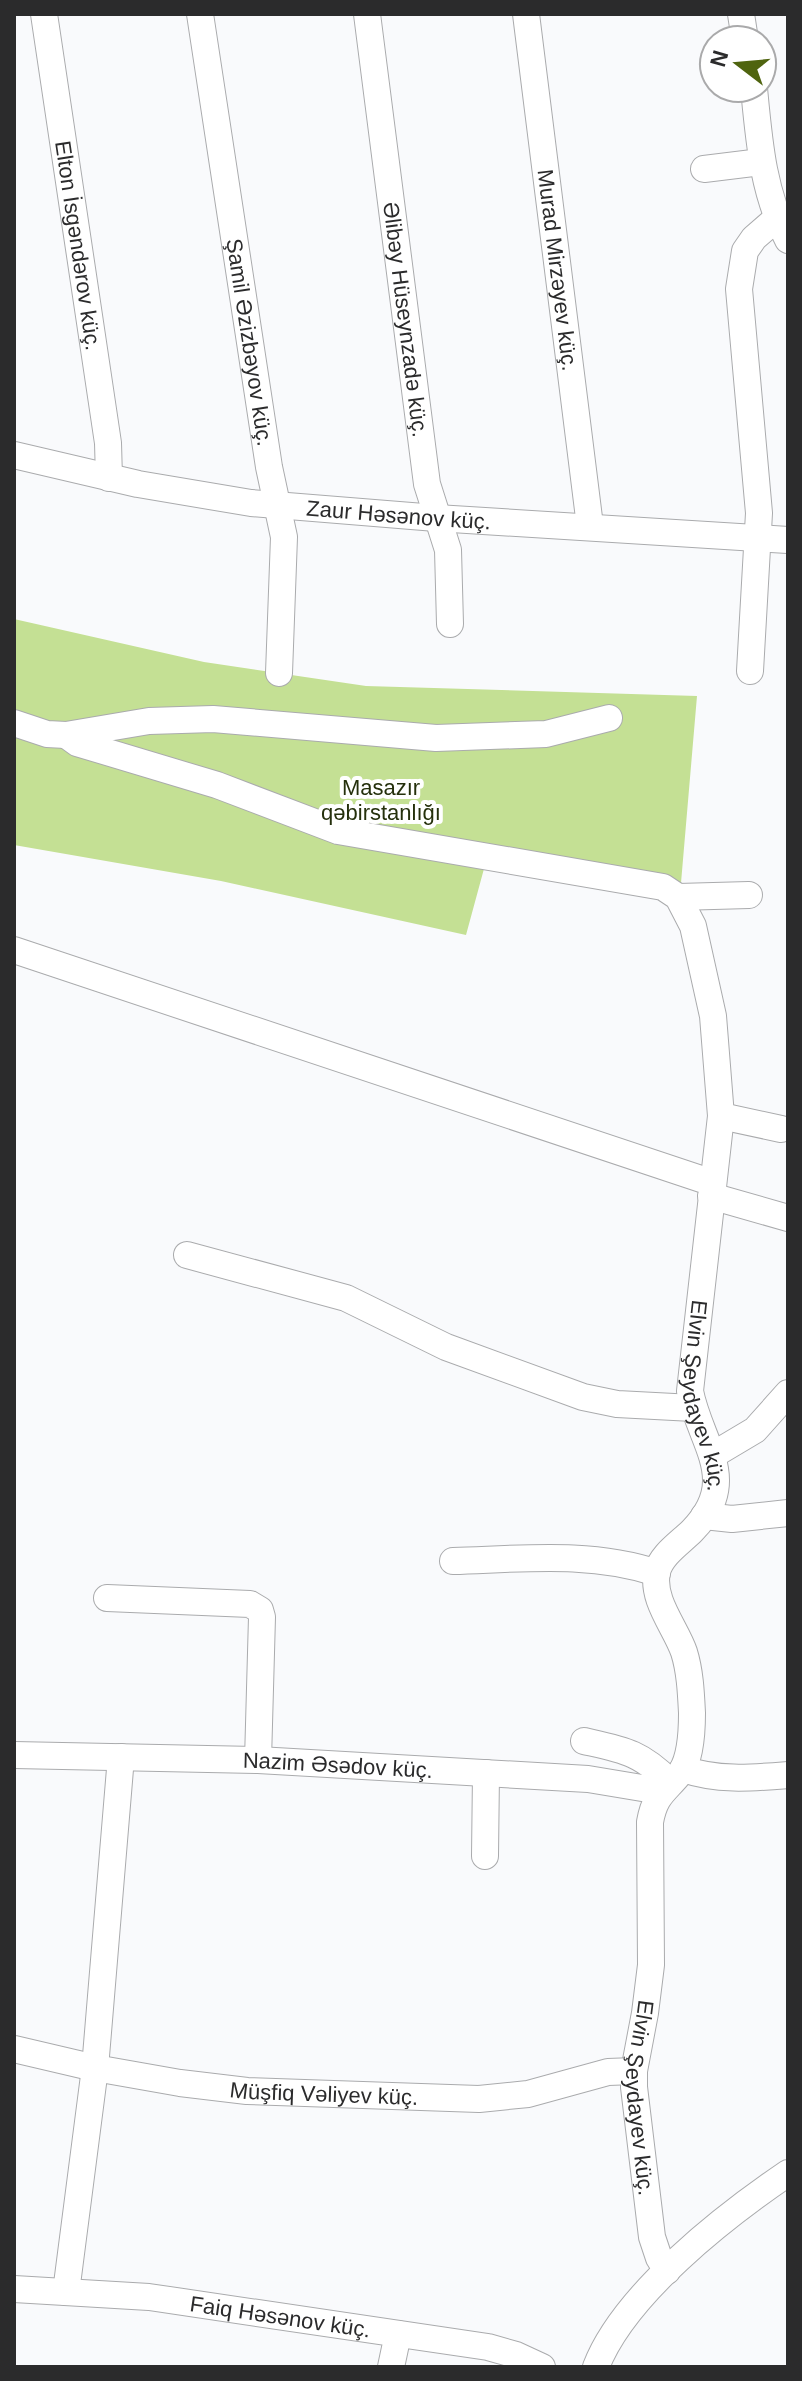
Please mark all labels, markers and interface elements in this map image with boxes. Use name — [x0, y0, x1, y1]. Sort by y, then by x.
north arrow — [698, 24, 778, 104]
text: N — [705, 48, 733, 70]
street label: Elton İsgəndərov küç. — [51, 139, 107, 352]
street label: Murad Mirzəyev küç. — [533, 168, 583, 372]
street label: Əlibəy Hüseynzadə küç. — [379, 200, 433, 439]
street label: Şamil Əzizbəyov küç. — [222, 237, 278, 448]
street label: Zaur Həsənov küç. — [305, 495, 492, 534]
park label: Masazır qəbirstanlığı — [321, 775, 441, 825]
street label: Elvin Şeydayev küç. — [678, 1299, 729, 1494]
street label: Nazim Əsədov küç. — [243, 1747, 434, 1783]
street label: Elvin Şeydayev küç. — [622, 1999, 659, 2197]
street label: Müşfiq Vəliyev küç. — [228, 2077, 419, 2109]
street label: Faiq Həsənov küç. — [188, 2291, 372, 2342]

